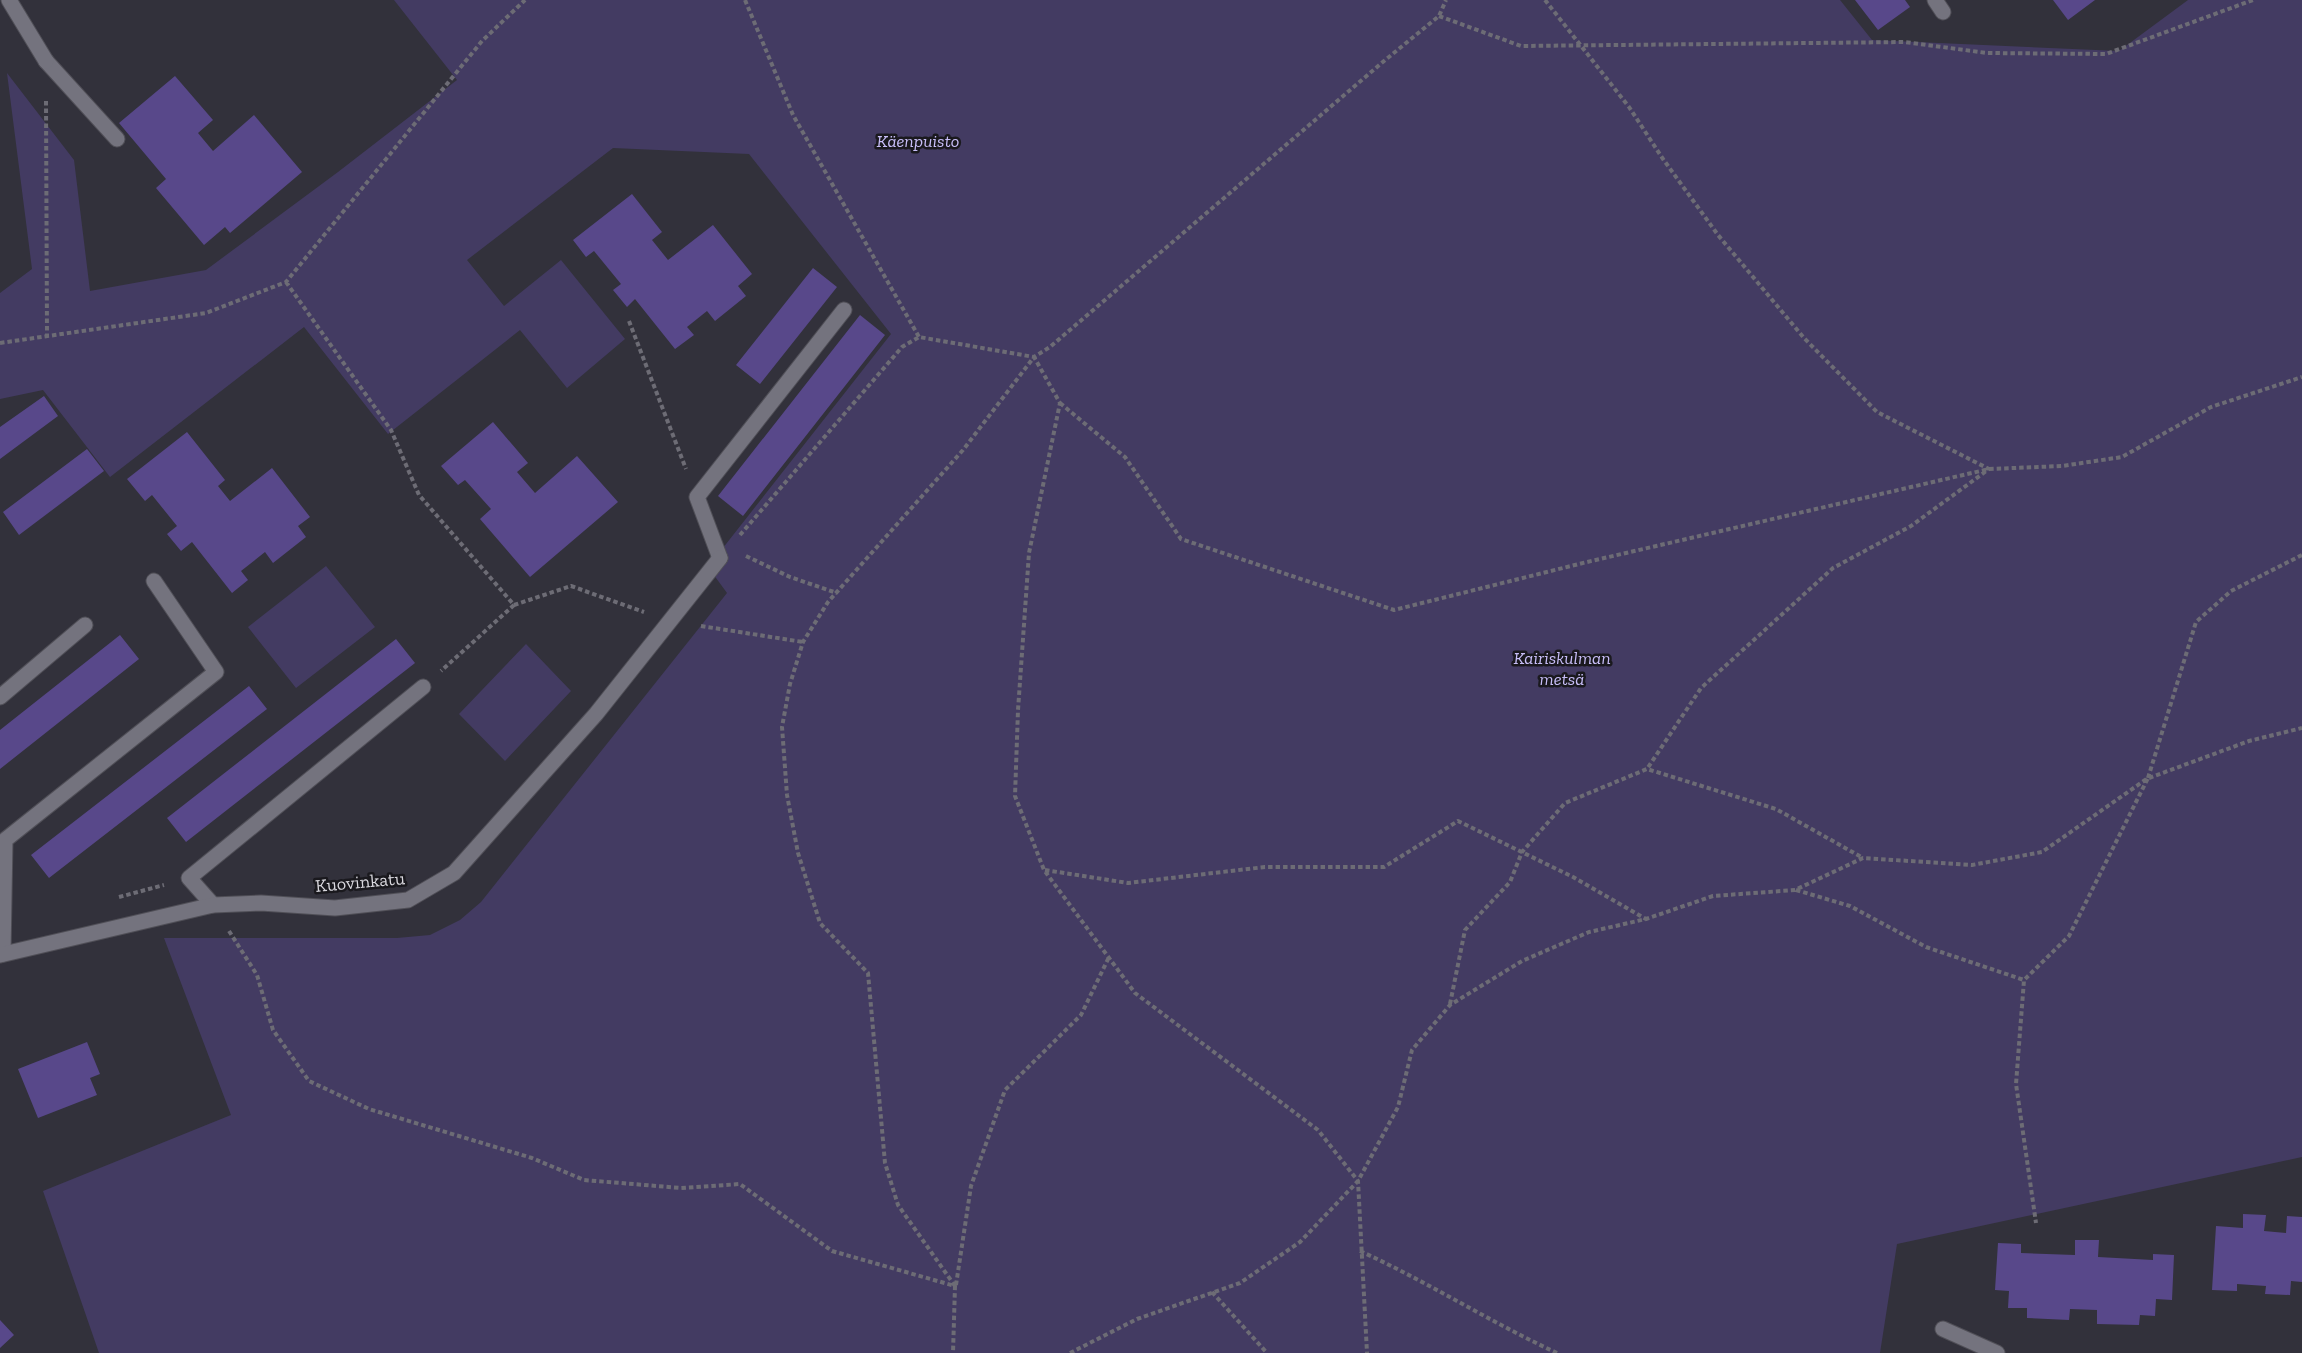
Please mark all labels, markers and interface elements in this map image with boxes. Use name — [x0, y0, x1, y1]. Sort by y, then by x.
park label: Käenpuisto — [877, 130, 959, 152]
park label: Kairiskulman metsä — [1513, 647, 1611, 690]
street label: Kuovinkatu — [314, 867, 406, 897]

